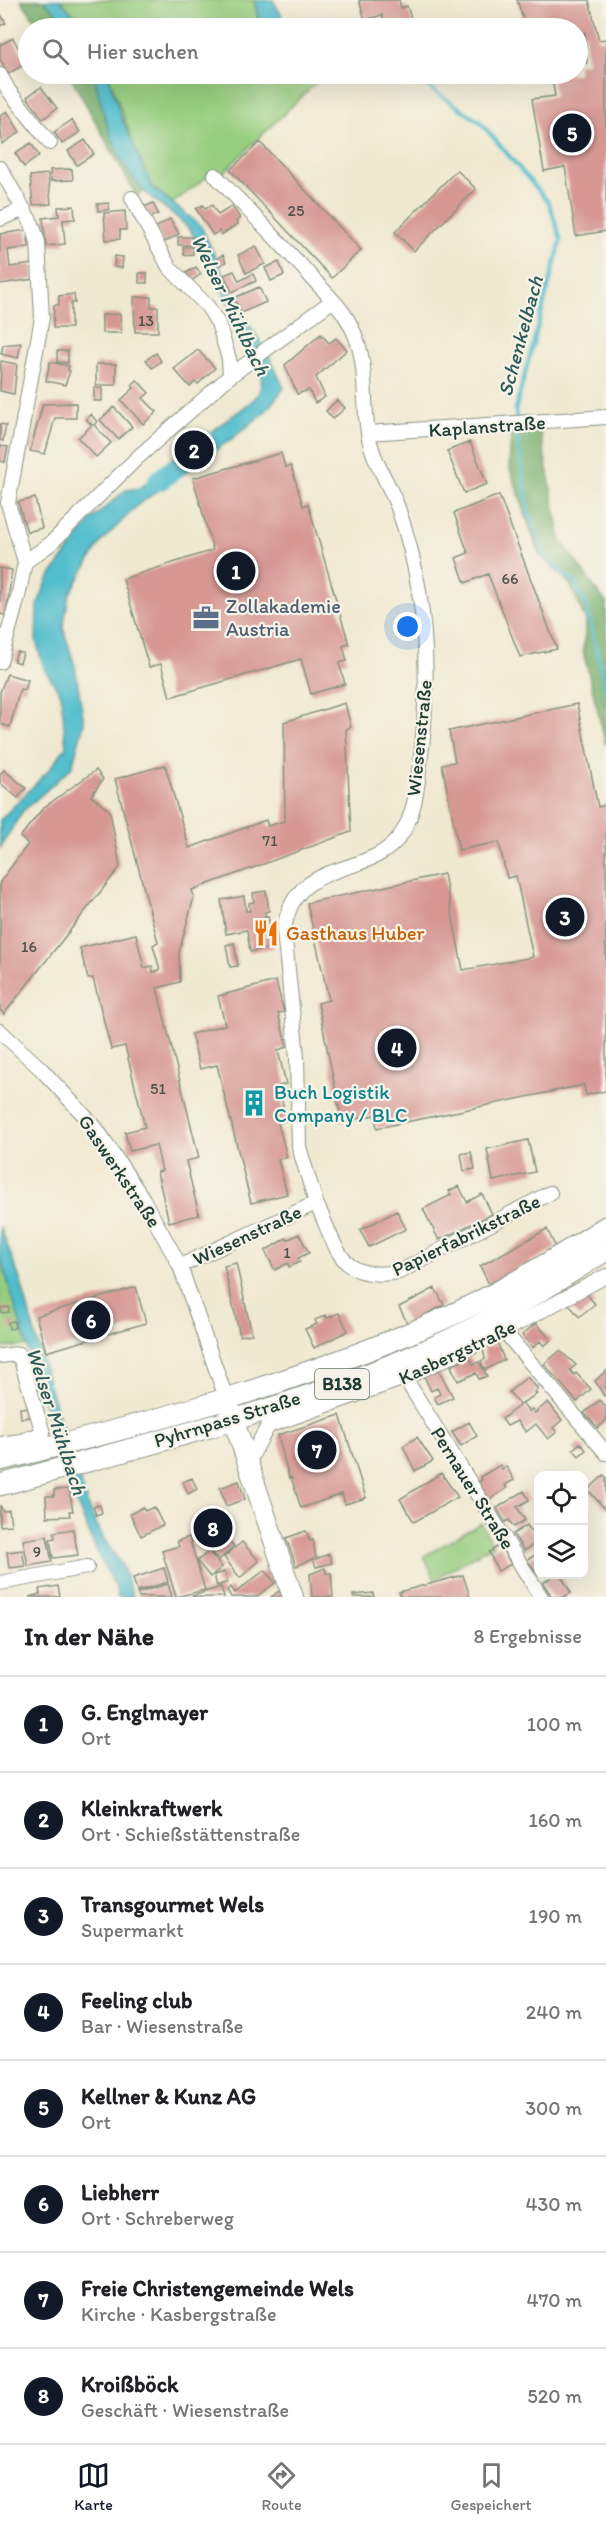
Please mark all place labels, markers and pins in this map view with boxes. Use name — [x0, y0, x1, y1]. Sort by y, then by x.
pin: 5 — [552, 110, 592, 156]
pin: 2 — [174, 428, 214, 472]
pin: 1 — [216, 548, 256, 594]
place label: Zollakademie Austria — [226, 594, 341, 641]
office icon: Zollakademie Austria — [191, 603, 221, 633]
pin: 3 — [546, 894, 584, 940]
restaurant icon: Gasthaus Huber — [251, 918, 281, 948]
place label: Gasthaus Huber — [286, 921, 424, 945]
pin: 4 — [378, 1026, 416, 1070]
place label: Buch Logistik Company / BLC — [274, 1080, 408, 1127]
building icon: Buch Logistik Company / BLC — [239, 1088, 269, 1118]
pin: 6 — [72, 1298, 110, 1342]
pin: 7 — [298, 1428, 336, 1472]
pin: 8 — [194, 1506, 232, 1550]

